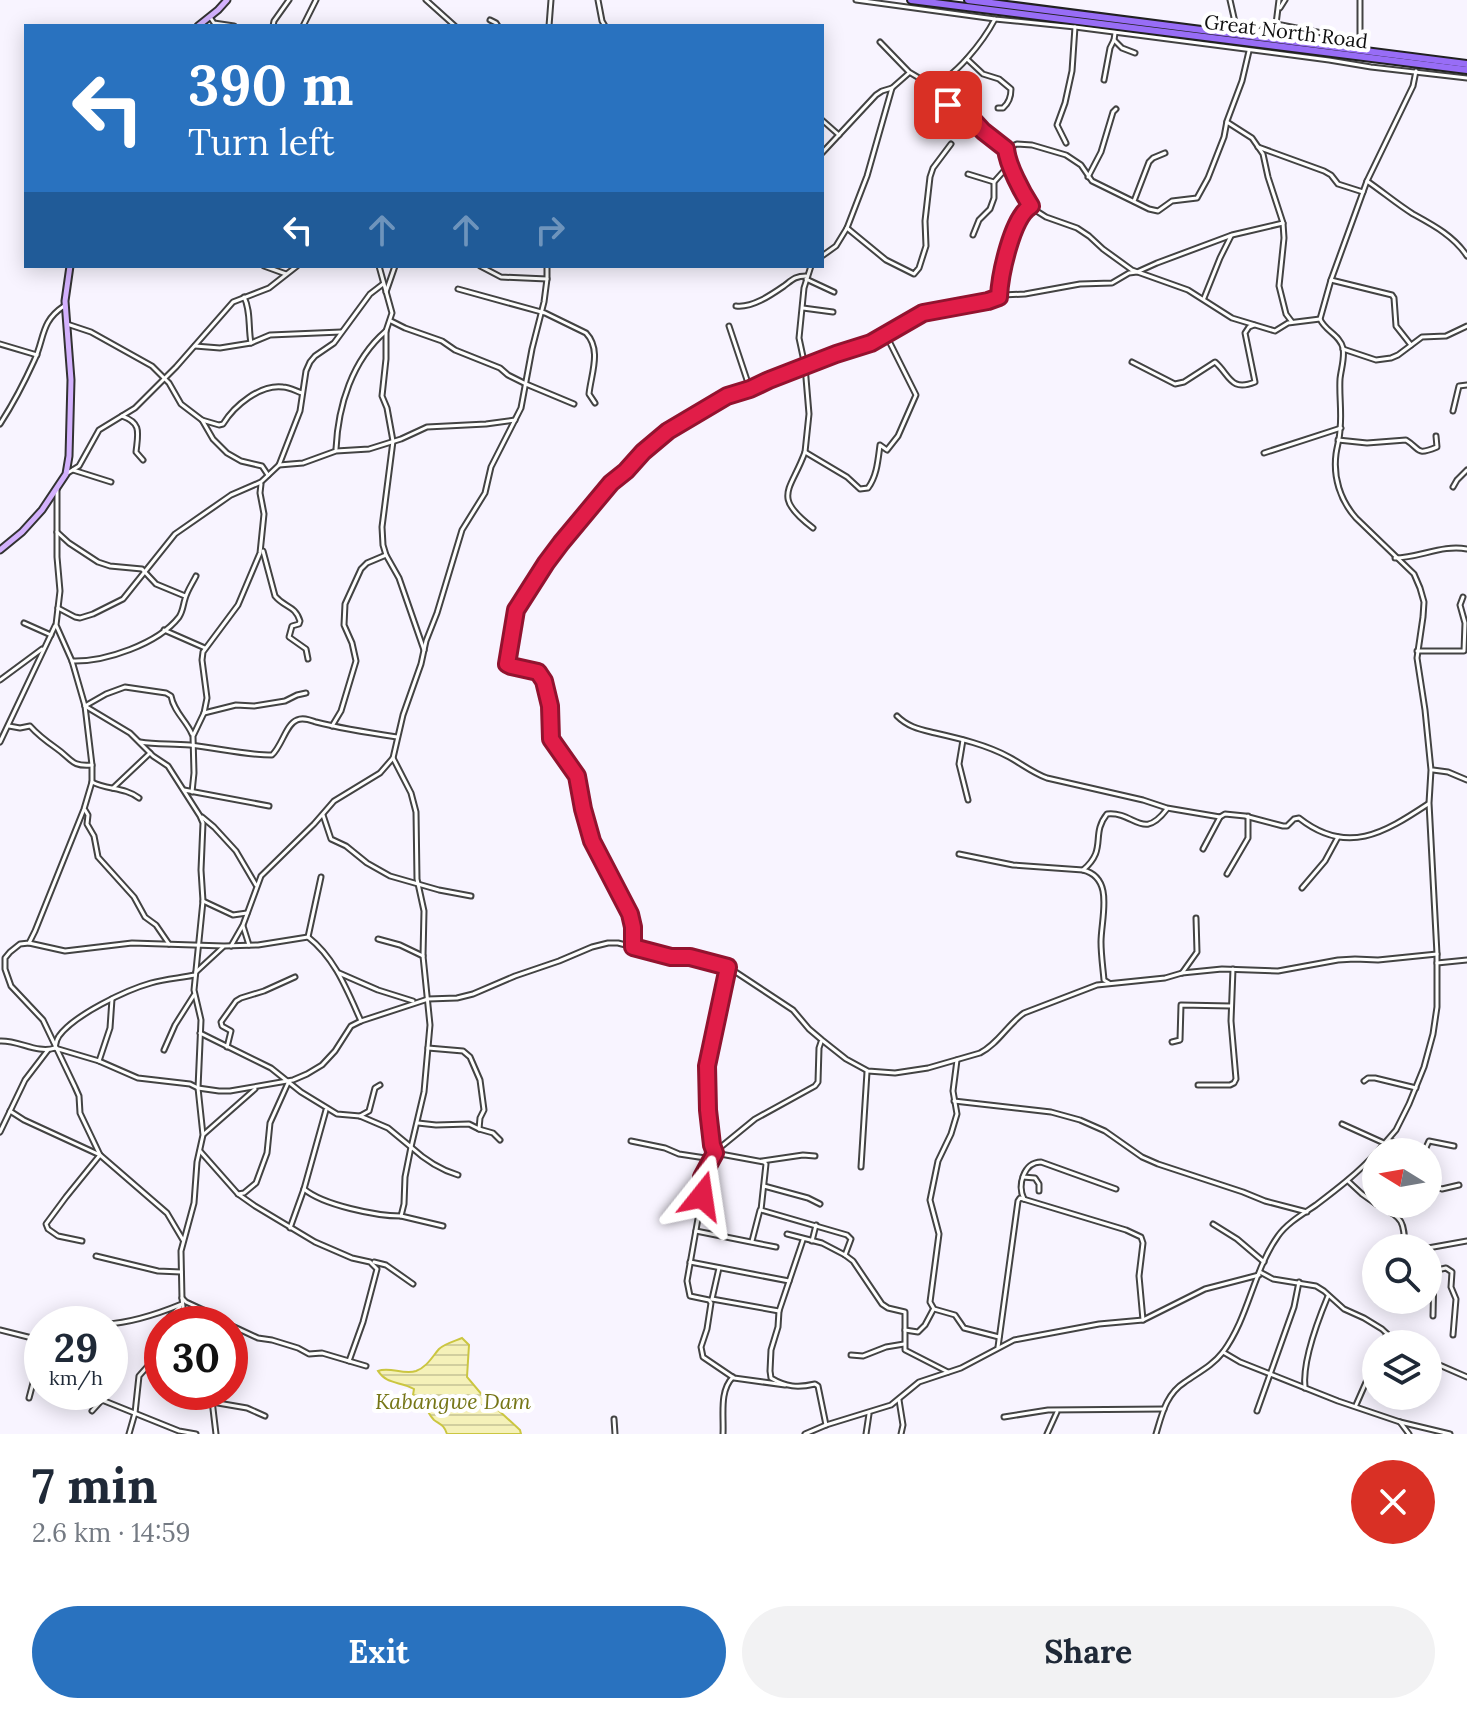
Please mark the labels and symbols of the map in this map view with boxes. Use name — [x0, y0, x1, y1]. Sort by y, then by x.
street label: Great North Road — [1203, 9, 1369, 53]
pin — [914, 71, 982, 139]
north arrow — [1362, 1138, 1442, 1218]
position arrow — [660, 1154, 744, 1238]
speed limit sign: 30 — [144, 1306, 248, 1410]
water label: Kabangwe Dam — [375, 1387, 532, 1415]

